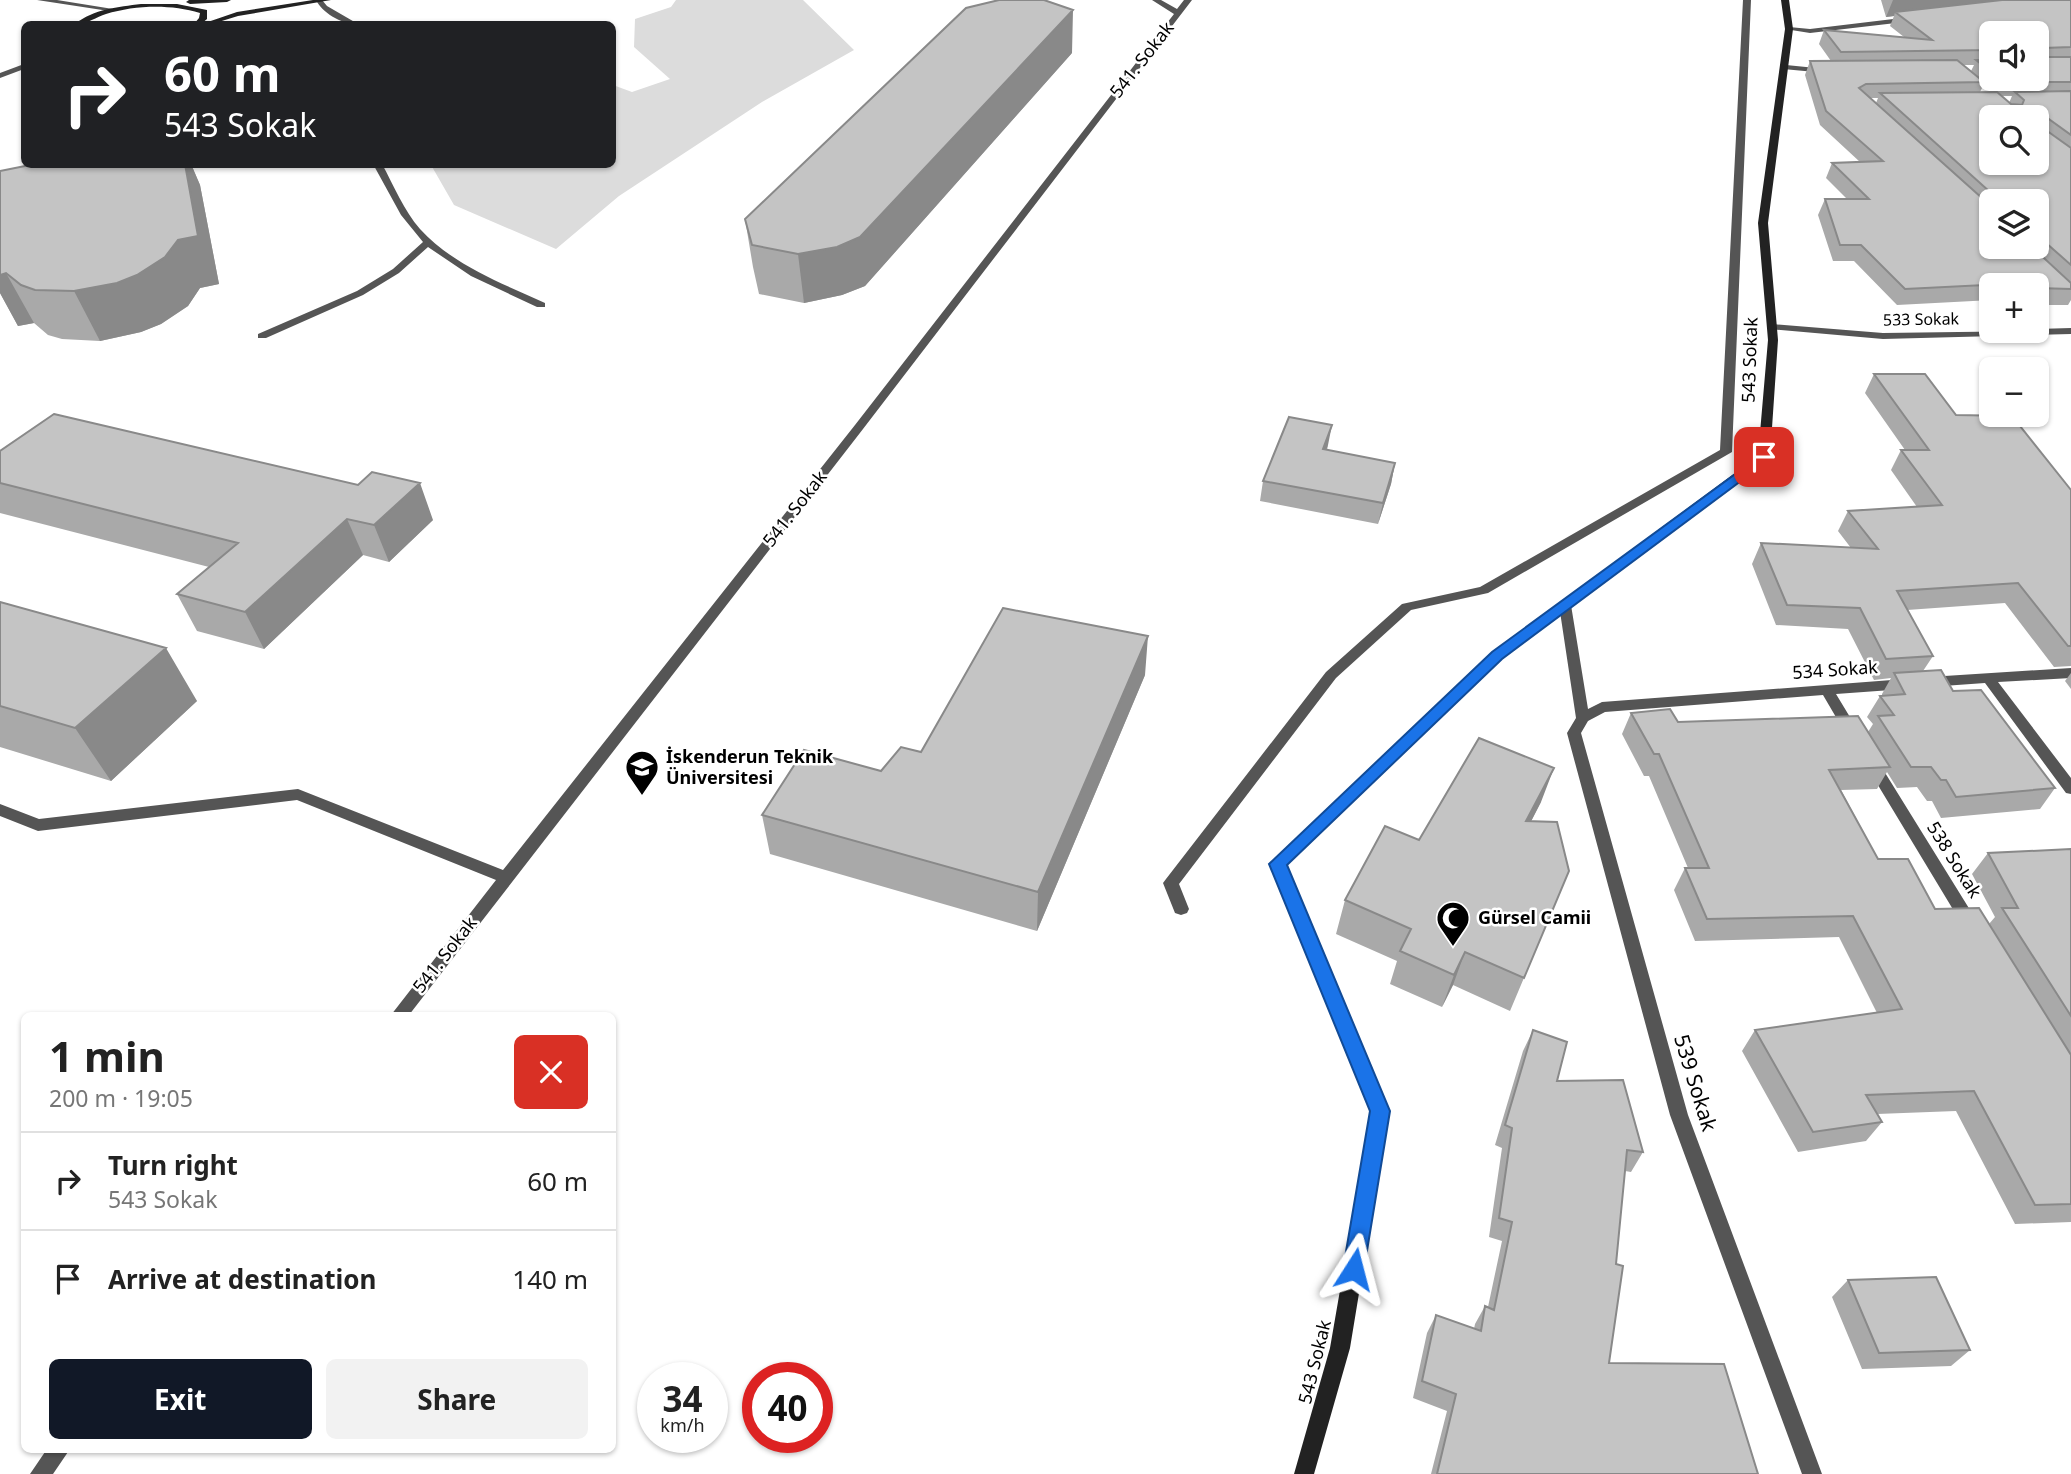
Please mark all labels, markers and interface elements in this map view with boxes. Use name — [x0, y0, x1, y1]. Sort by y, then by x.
street label: 541. Sokak — [1104, 16, 1179, 102]
map controls — [1979, 21, 2049, 427]
button: sound — [1979, 21, 2049, 91]
text: 60 m — [164, 40, 281, 106]
icon: right — [49, 49, 140, 140]
text: 543 Sokak — [164, 103, 316, 146]
button: search — [1979, 105, 2049, 175]
button: layers — [1979, 189, 2049, 259]
button: + — [1979, 273, 2049, 343]
street label: 533 Sokak — [1883, 307, 1960, 331]
street label: 543 Sokak — [1736, 316, 1763, 403]
button: − — [1979, 357, 2049, 427]
pin — [1734, 427, 1794, 487]
icon: arrive — [1745, 438, 1783, 476]
street label: 541. Sokak — [757, 465, 832, 551]
street label: 534 Sokak — [1791, 654, 1879, 684]
place label: İskenderun Teknik Üniversitesi — [666, 744, 834, 789]
school or university icon: İskenderun Teknik Üniversitesi — [623, 748, 661, 797]
street label: 538 Sokak — [1922, 817, 1988, 902]
mosque icon: Gürsel Camii — [1434, 899, 1472, 948]
place label: Gürsel Camii — [1478, 905, 1591, 929]
street label: 541. Sokak — [407, 911, 482, 997]
text: 1 min — [49, 1027, 165, 1084]
street label: 539 Sokak — [1668, 1031, 1724, 1135]
button: close — [514, 1035, 588, 1109]
text: 200 m · 19:05 — [49, 1082, 193, 1114]
text: Turn right — [108, 1147, 238, 1183]
icon: right — [49, 1162, 87, 1200]
text: 60 m — [527, 1163, 588, 1199]
text: 543 Sokak — [108, 1183, 217, 1215]
position arrow — [1317, 1232, 1391, 1306]
icon: arrive — [49, 1260, 87, 1298]
text: Arrive at destination — [108, 1261, 377, 1297]
text: 140 m — [512, 1261, 588, 1297]
street label: 543 Sokak — [1292, 1317, 1336, 1406]
button: Exit — [49, 1359, 312, 1439]
button: Share — [326, 1359, 588, 1439]
speed limit sign: 40 — [742, 1362, 833, 1453]
text: 34 — [662, 1375, 703, 1422]
text: km/h — [660, 1413, 705, 1437]

